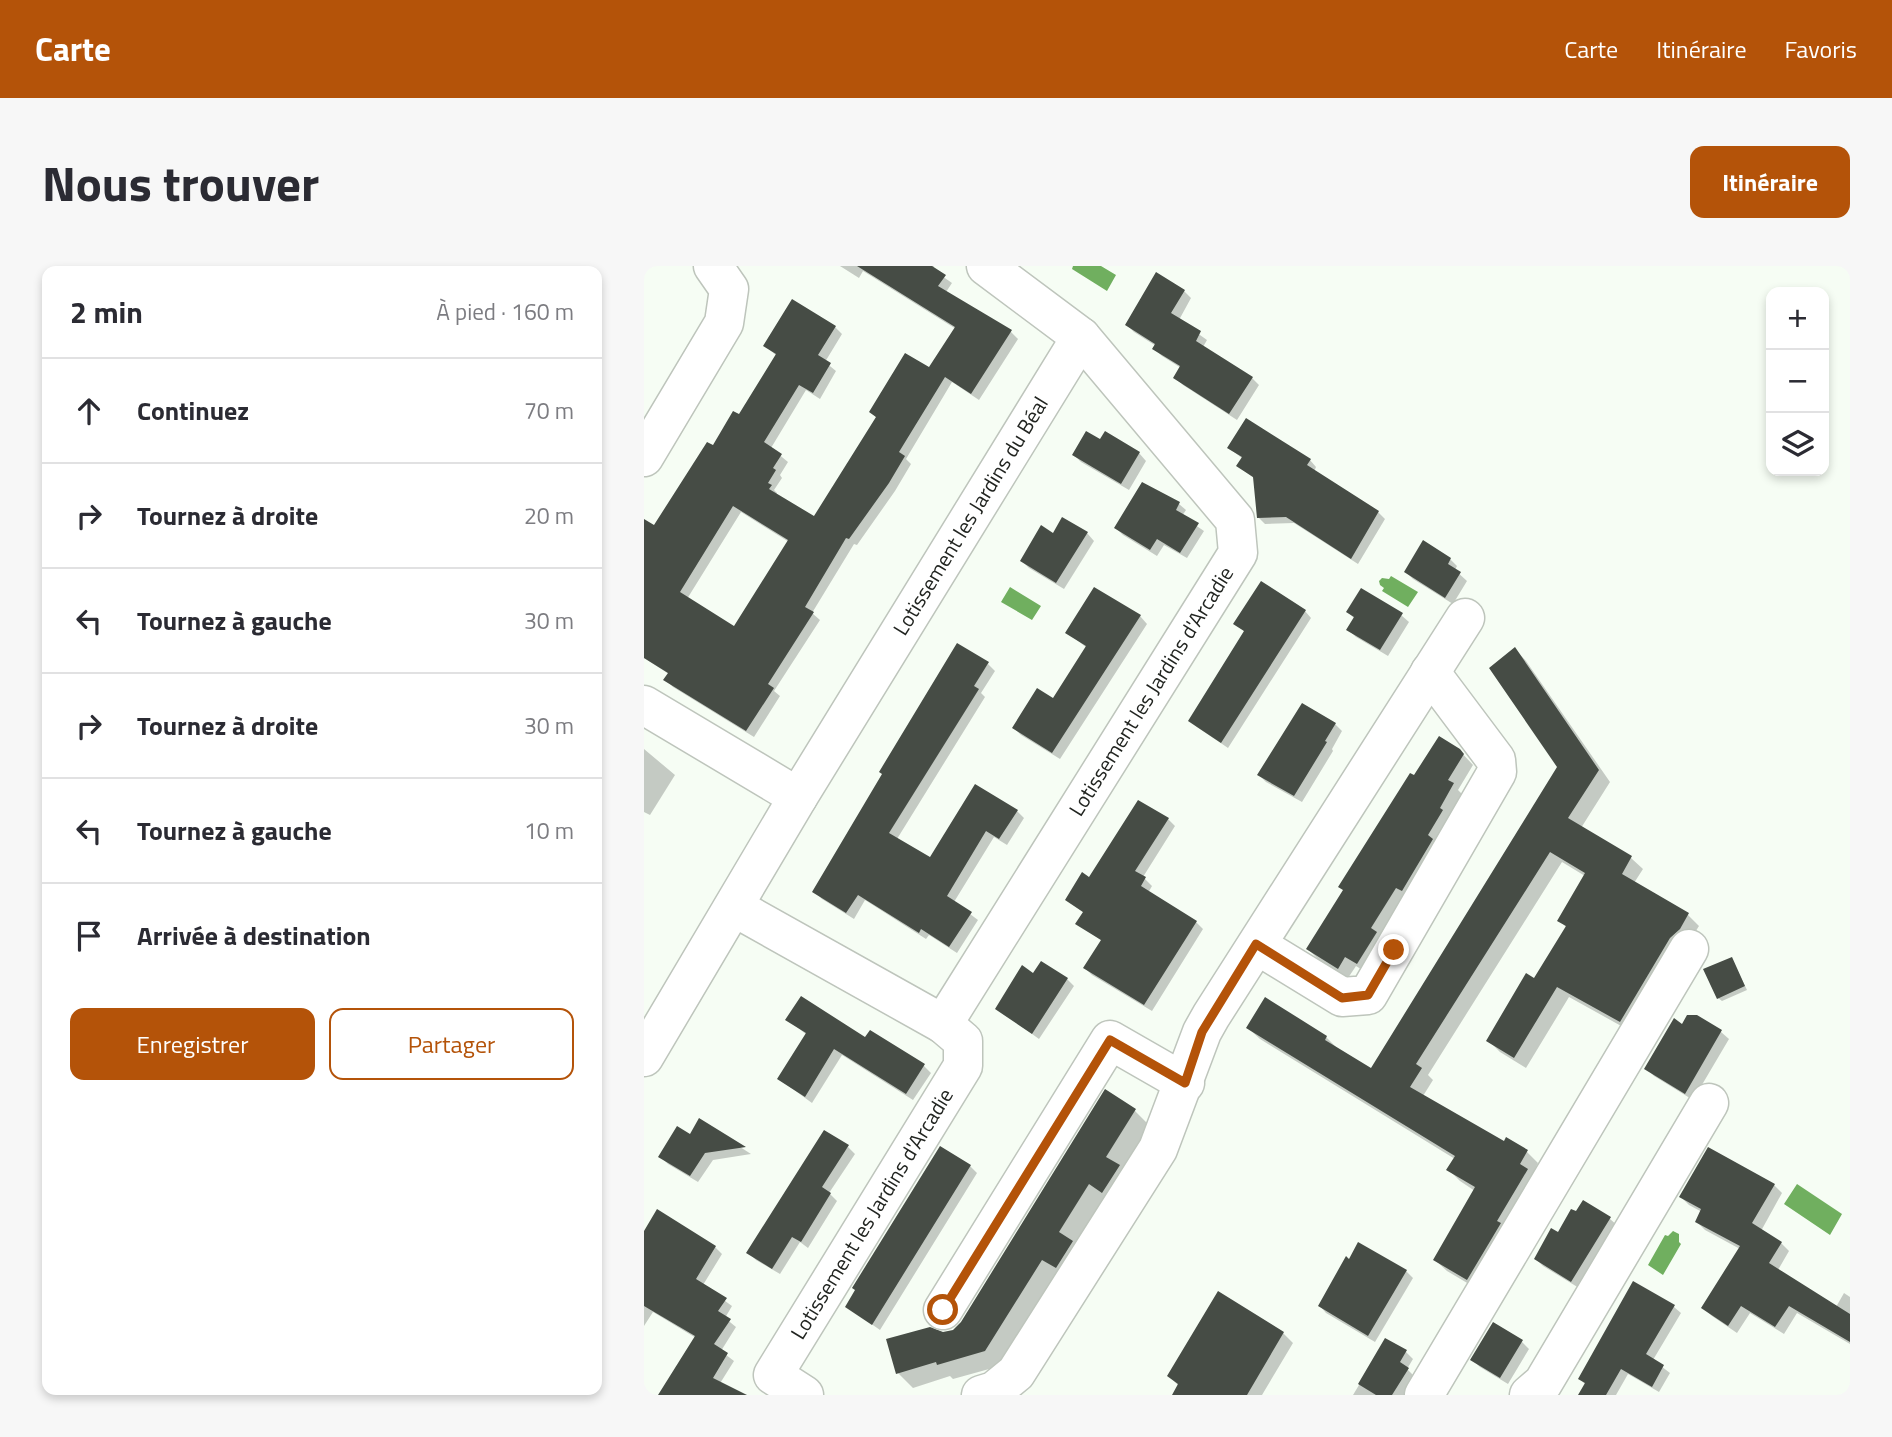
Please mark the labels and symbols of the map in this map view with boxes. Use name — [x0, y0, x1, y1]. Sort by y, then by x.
street label: Lotissement les Jardins du Béal — [884, 390, 1056, 641]
street label: Lotissement les Jardins d'Arcadie — [1060, 560, 1241, 822]
route end — [1378, 934, 1409, 965]
street label: Lotissement les Jardins d'Arcadie — [782, 1082, 961, 1345]
route start — [927, 1294, 958, 1325]

